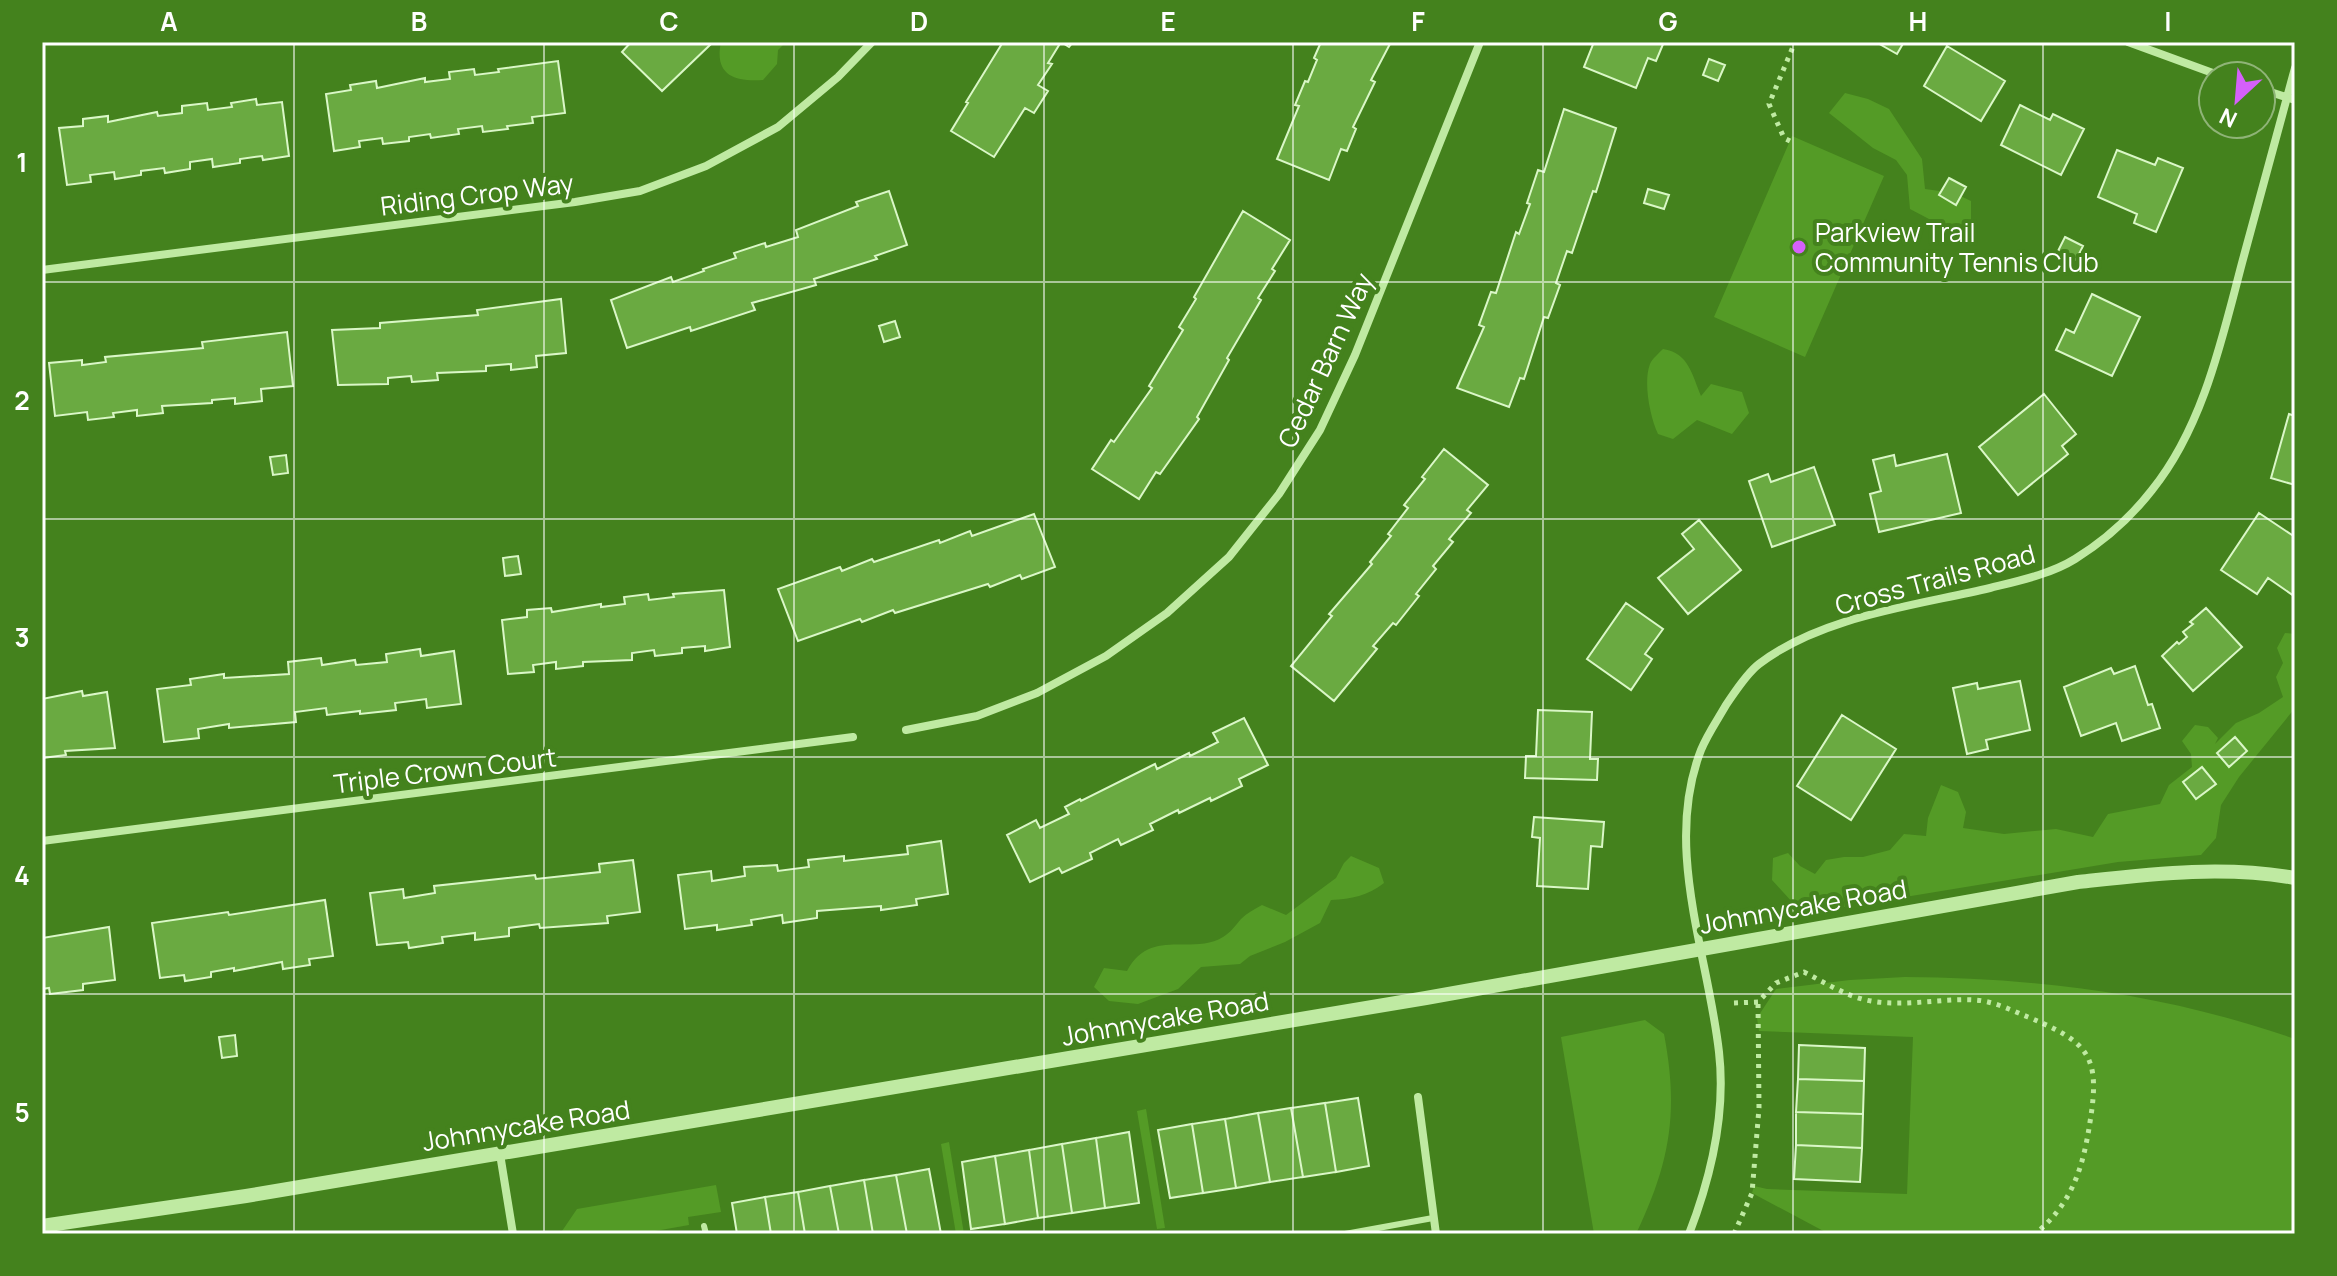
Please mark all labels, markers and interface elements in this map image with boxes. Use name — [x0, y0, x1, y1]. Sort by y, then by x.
text: A — [160, 3, 178, 39]
text: B — [411, 3, 427, 39]
text: C — [659, 3, 679, 39]
text: D — [910, 3, 928, 39]
text: E — [1160, 3, 1176, 39]
text: F — [1411, 3, 1425, 39]
text: G — [1658, 3, 1678, 39]
text: H — [1909, 3, 1927, 39]
text: I — [2164, 3, 2172, 39]
north arrow — [2197, 60, 2277, 140]
text: N — [2215, 101, 2242, 135]
text: 1 — [16, 144, 28, 180]
street label: Riding Crop Way — [378, 164, 576, 224]
place label: Parkview Trail Community Tennis Club — [1815, 214, 2099, 280]
marker: Parkview Trail Community Tennis Club — [1790, 238, 1808, 256]
street label: Cedar Barn Way — [1269, 266, 1381, 453]
text: 2 — [14, 382, 30, 418]
street label: Cross Trails Road — [1831, 535, 2039, 623]
text: 3 — [14, 619, 30, 655]
street label: Triple Crown Court — [332, 738, 558, 802]
text: 4 — [14, 857, 30, 893]
street label: Johnnycake Road — [1697, 870, 1909, 942]
street label: Johnnycake Road — [1059, 982, 1271, 1054]
street label: Johnnycake Road — [420, 1091, 632, 1159]
text: 5 — [14, 1094, 30, 1130]

